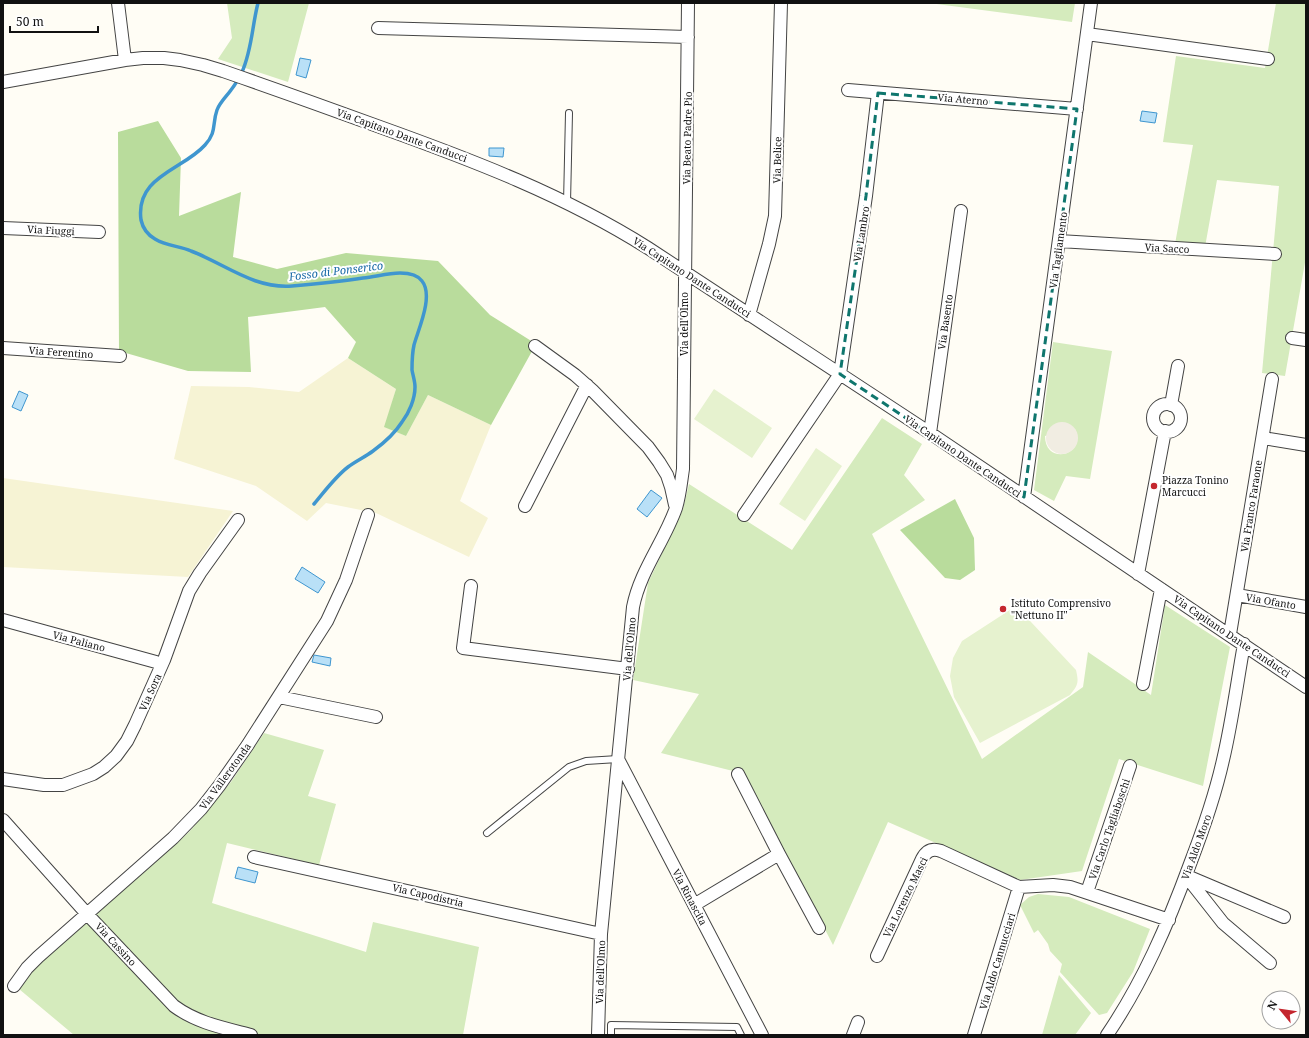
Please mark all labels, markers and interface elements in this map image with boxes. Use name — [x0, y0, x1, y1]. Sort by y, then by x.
scale bar — [10, 8, 98, 34]
text: 50 m — [16, 13, 44, 30]
street label: Via Aterno — [937, 90, 989, 108]
street label: Via Beato Padre Pio — [679, 91, 695, 185]
street label: Via Capitano Dante Canducci — [335, 105, 470, 165]
street label: Via Belice — [770, 137, 784, 183]
street label: Via Lambro — [850, 205, 872, 263]
street label: Via Tagliamento — [1046, 210, 1070, 289]
street label: Via Fiuggi — [27, 222, 76, 238]
street label: Via Capitano Dante Canducci — [630, 234, 754, 321]
street label: Via Sacco — [1144, 240, 1190, 256]
water label: Fosso di Ponserico — [287, 257, 384, 284]
street label: Via dell'Olmo — [677, 292, 691, 356]
street label: Via Basento — [934, 293, 956, 351]
street label: Via Ferentino — [28, 343, 94, 361]
street label: Via Capitano Dante Canducci — [902, 412, 1025, 501]
street label: Via Franco Faraone — [1237, 459, 1265, 553]
place label: Piazza Tonino Marcucci — [1162, 473, 1229, 499]
marker: Piazza Tonino Marcucci — [1149, 481, 1159, 491]
street label: Via Ofanto — [1245, 590, 1297, 612]
street label: Via Capitano Dante Canducci — [1171, 592, 1294, 681]
place label: Istituto Comprensivo "Nettuno II" — [1011, 596, 1111, 622]
marker: Istituto Comprensivo "Nettuno II" — [998, 604, 1008, 614]
street label: Via dell'Olmo — [619, 616, 639, 681]
street label: Via Paliano — [51, 627, 107, 655]
street label: Via Sora — [136, 671, 165, 713]
street label: Via Vallerotonda — [196, 739, 254, 812]
street label: Via Carlo Tagliaboschi — [1085, 776, 1133, 881]
street label: Via Aldo Moro — [1178, 812, 1214, 882]
street label: Via Lorenzo Masci — [879, 854, 931, 940]
street label: Via Rinascita — [669, 866, 711, 928]
street label: Via Capodistria — [391, 880, 465, 910]
street label: Via Aldo Cannucciari — [976, 910, 1019, 1011]
street label: Via Cassino — [92, 919, 140, 969]
street label: Via dell'Olmo — [592, 940, 608, 1004]
north arrow — [1261, 990, 1301, 1030]
text: N — [1263, 997, 1281, 1012]

